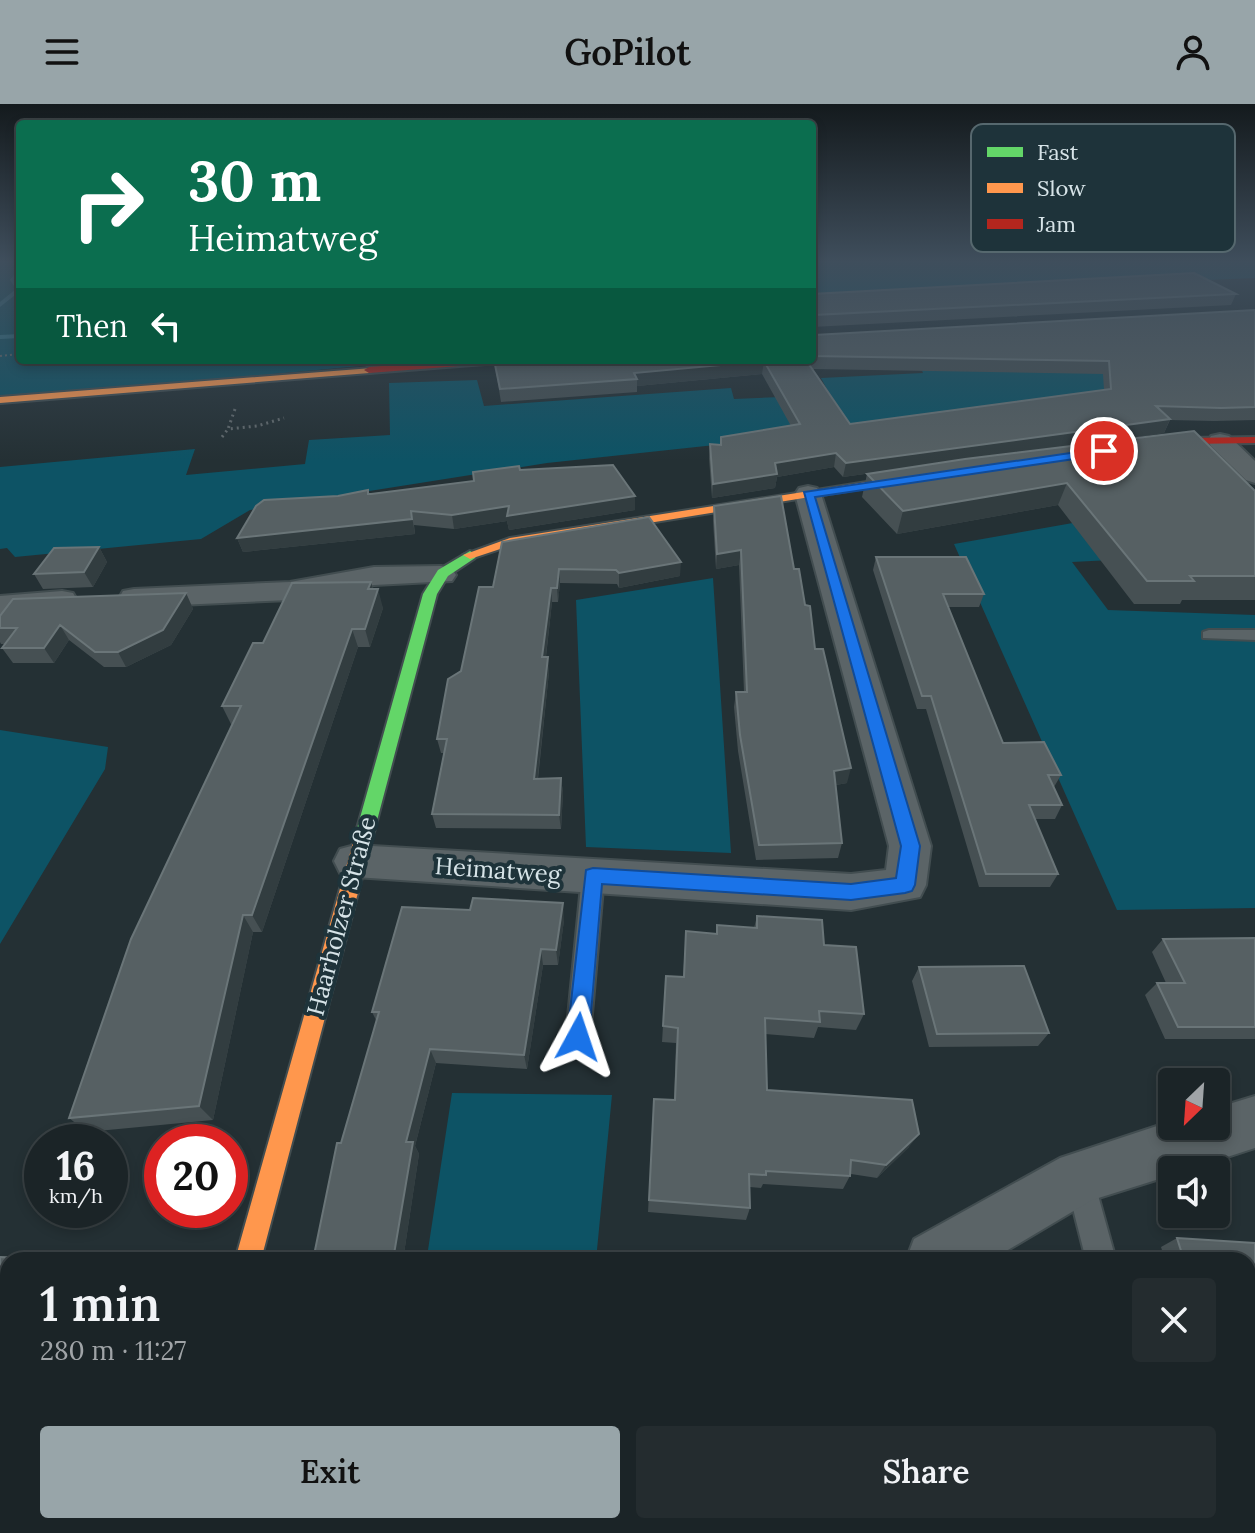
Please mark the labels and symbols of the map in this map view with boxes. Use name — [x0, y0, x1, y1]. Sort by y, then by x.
legend — [971, 124, 1235, 252]
text: Fast — [1037, 138, 1079, 166]
text: Slow — [1037, 174, 1086, 202]
text: Jam — [1036, 210, 1076, 238]
pin — [1070, 417, 1138, 485]
street label: Haarholzer Straße — [299, 813, 383, 1019]
street label: Heimatweg — [434, 850, 563, 890]
position arrow — [536, 995, 620, 1079]
north arrow — [1158, 1068, 1230, 1140]
speed limit sign: 20 — [144, 1124, 248, 1228]

